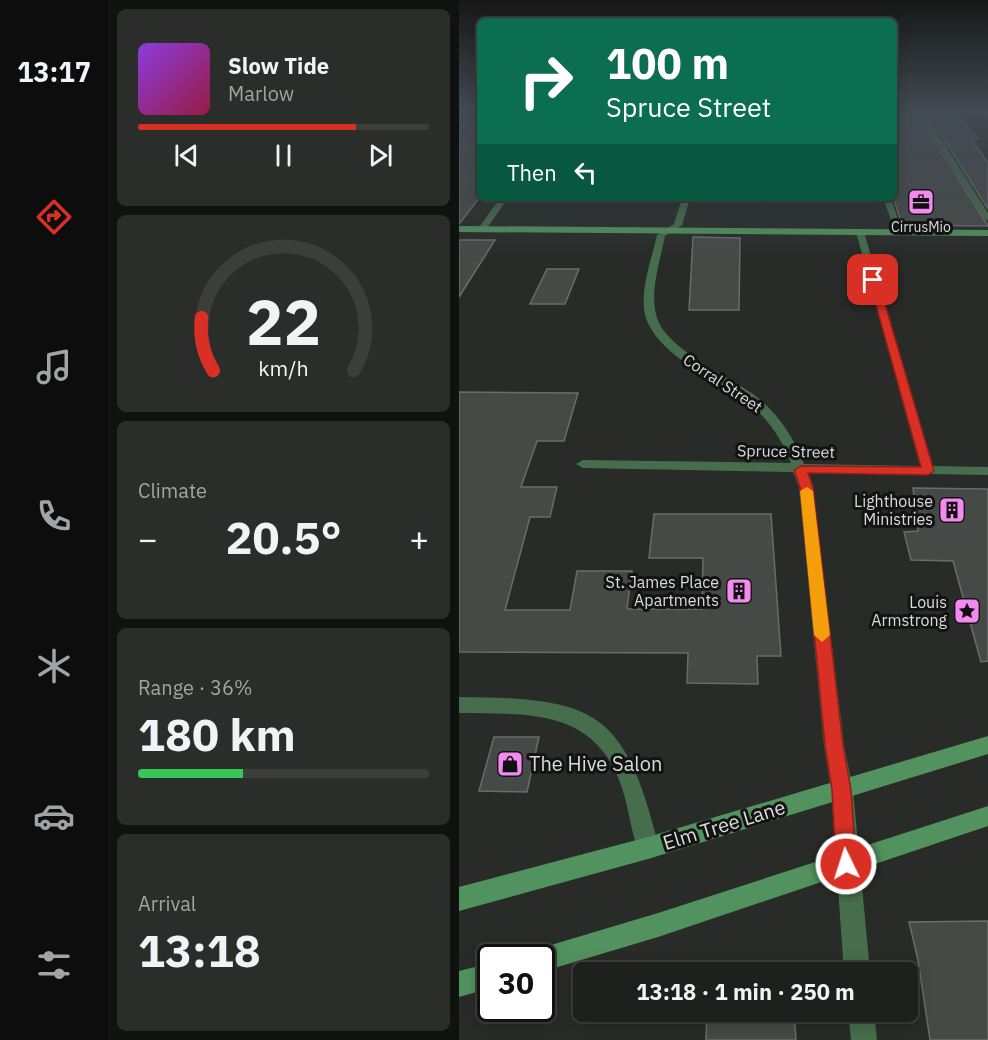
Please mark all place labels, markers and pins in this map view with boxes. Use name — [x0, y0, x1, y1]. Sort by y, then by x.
office icon: CirrusMio — [906, 187, 936, 217]
place label: CirrusMio — [891, 218, 951, 236]
pin — [847, 254, 898, 305]
place label: Lighthouse Ministries — [854, 491, 933, 529]
building icon: Lighthouse Ministries — [937, 495, 967, 525]
place label: St. James Place Apartments — [606, 572, 719, 610]
building icon: St. James Place Apartments — [724, 576, 754, 606]
place label: Louis Armstrong — [871, 592, 948, 630]
place icon: Louis Armstrong — [952, 596, 982, 626]
shop icon: The Hive Salon — [495, 749, 525, 779]
place label: The Hive Salon — [529, 750, 662, 777]

